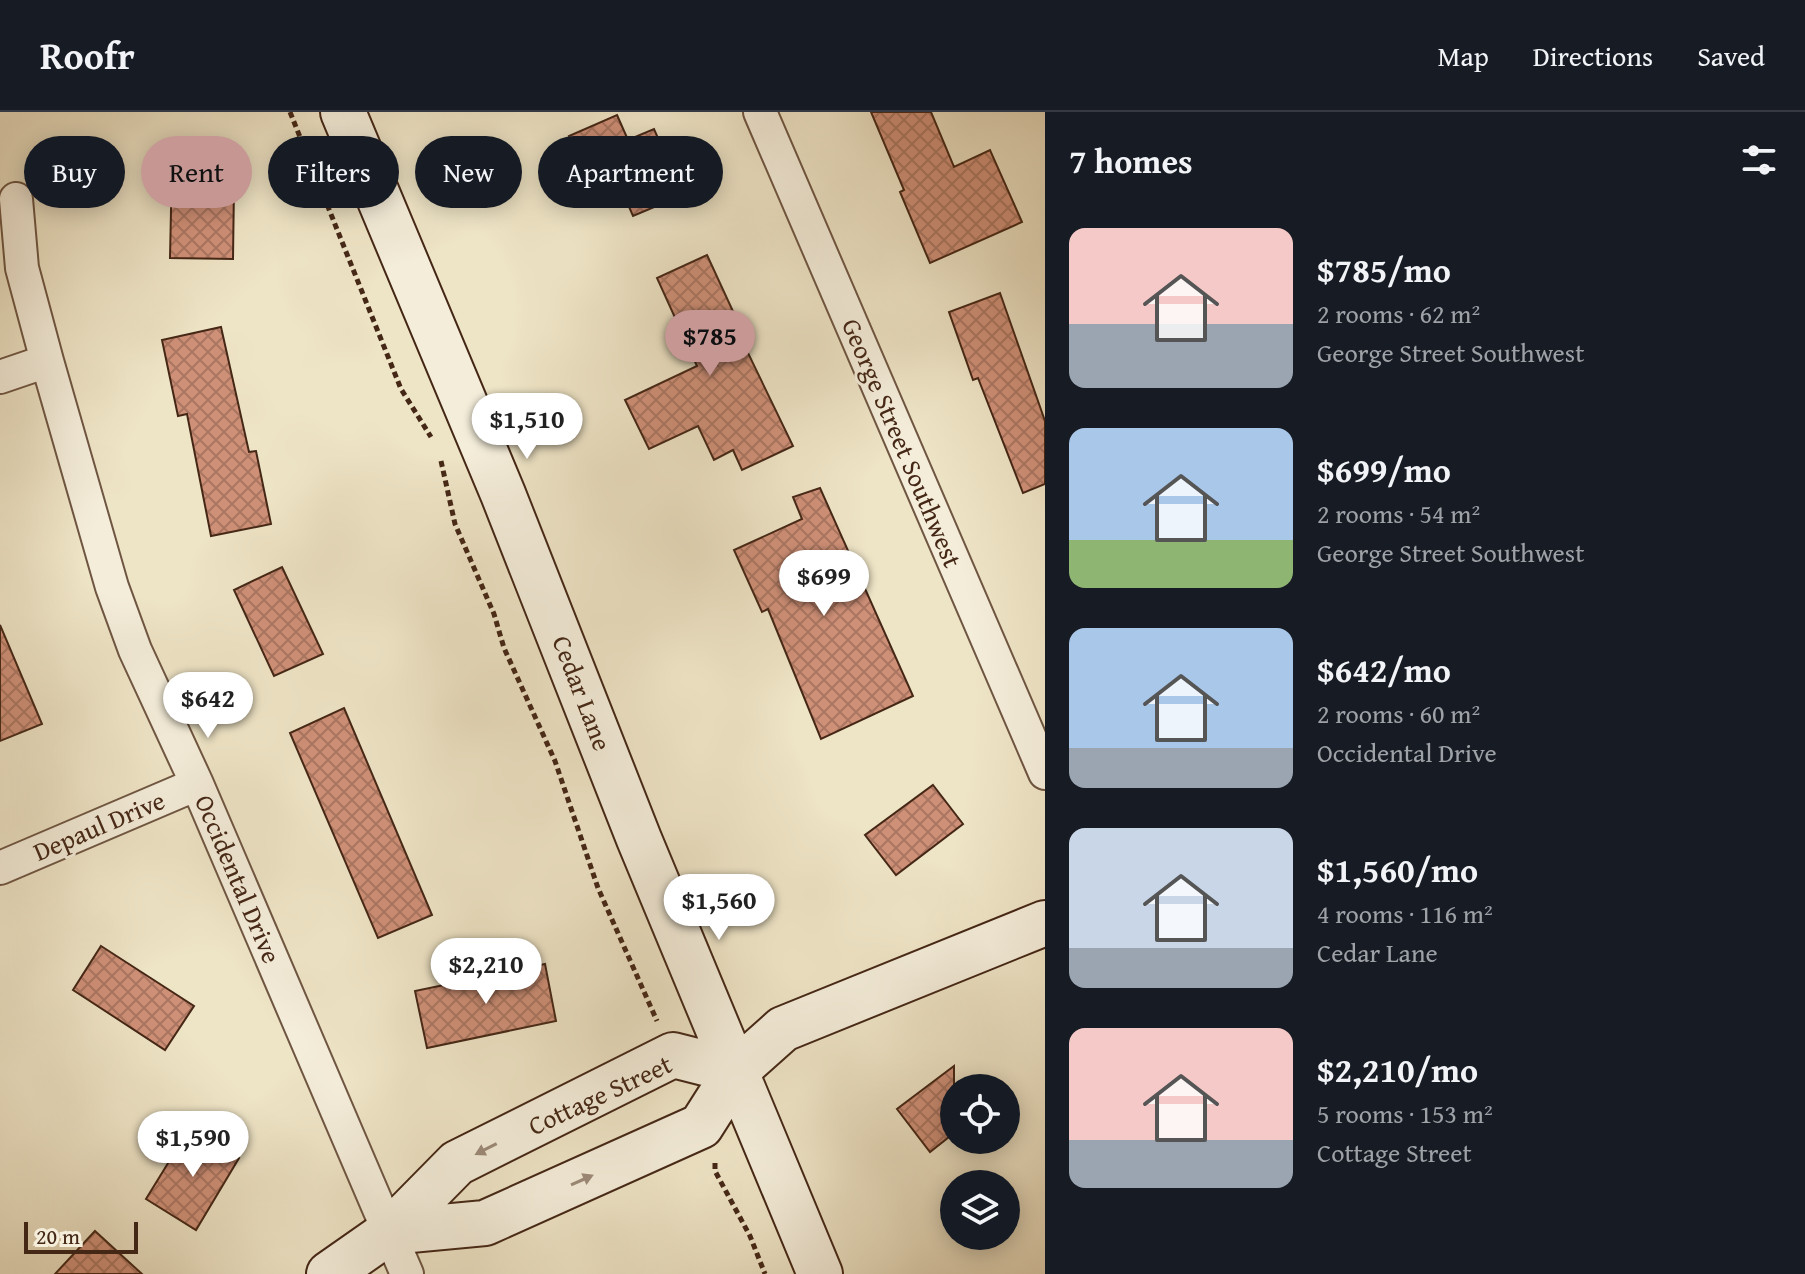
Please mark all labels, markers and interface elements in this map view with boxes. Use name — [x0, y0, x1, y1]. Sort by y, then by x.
text: Roofr — [40, 27, 135, 83]
text: Map — [1437, 35, 1489, 76]
text: Directions — [1533, 35, 1653, 76]
text: Saved — [1697, 35, 1765, 76]
chip: Buy — [24, 136, 125, 208]
chip: Rent — [141, 136, 252, 208]
chip: Filters — [268, 136, 399, 208]
chip: New — [415, 136, 522, 208]
chip: Apartment — [538, 136, 723, 208]
text: 7 homes — [1069, 136, 1193, 185]
icon: filters — [1737, 138, 1781, 182]
text: $785/mo — [1317, 245, 1451, 294]
icon: home — [1133, 260, 1229, 356]
text: 2 rooms · 62 m² — [1317, 294, 1480, 333]
pin: $785 — [663, 310, 757, 378]
street label: George Street Southwest — [832, 312, 973, 573]
text: $785 — [683, 316, 737, 355]
text: George Street Southwest — [1317, 333, 1584, 372]
pin: $1,510 — [462, 393, 592, 461]
text: $1,510 — [490, 399, 564, 438]
text: $699/mo — [1317, 445, 1451, 494]
icon: home — [1133, 460, 1229, 556]
text: 2 rooms · 54 m² — [1317, 494, 1480, 533]
text: George Street Southwest — [1317, 533, 1584, 572]
pin: $699 — [777, 550, 871, 618]
text: $699 — [797, 556, 851, 595]
street label: Cedar Lane — [543, 629, 622, 756]
text: $642/mo — [1317, 645, 1451, 694]
icon: home — [1133, 660, 1229, 756]
pin: $642 — [161, 672, 255, 740]
text: $642 — [181, 678, 235, 717]
text: 2 rooms · 60 m² — [1317, 694, 1480, 733]
text: Occidental Drive — [1317, 733, 1497, 772]
street label: Depaul Drive — [27, 780, 171, 871]
street label: Occidental Drive — [185, 788, 292, 969]
text: $1,560/mo — [1317, 845, 1478, 894]
icon: home — [1133, 860, 1229, 956]
pin: $1,560 — [654, 874, 784, 942]
text: $1,560 — [682, 880, 756, 919]
text: 4 rooms · 116 m² — [1317, 894, 1493, 933]
text: Cedar Lane — [1317, 933, 1438, 972]
pin: $2,210 — [421, 938, 551, 1006]
text: $2,210 — [449, 944, 523, 983]
street label: Cottage Street — [521, 1044, 678, 1145]
text: $2,210/mo — [1317, 1045, 1478, 1094]
icon: home — [1133, 1060, 1229, 1156]
map controls — [940, 1074, 1020, 1250]
button: locate — [940, 1074, 1020, 1154]
text: 5 rooms · 153 m² — [1317, 1094, 1493, 1133]
pin: $1,590 — [128, 1111, 258, 1179]
text: $1,590 — [156, 1117, 230, 1156]
text: Cottage Street — [1317, 1133, 1472, 1172]
one-way arrow — [474, 1142, 498, 1156]
button: layers — [940, 1170, 1020, 1250]
one-way arrow — [570, 1173, 593, 1187]
scale bar — [24, 1218, 138, 1254]
text: 20 m — [36, 1220, 80, 1252]

